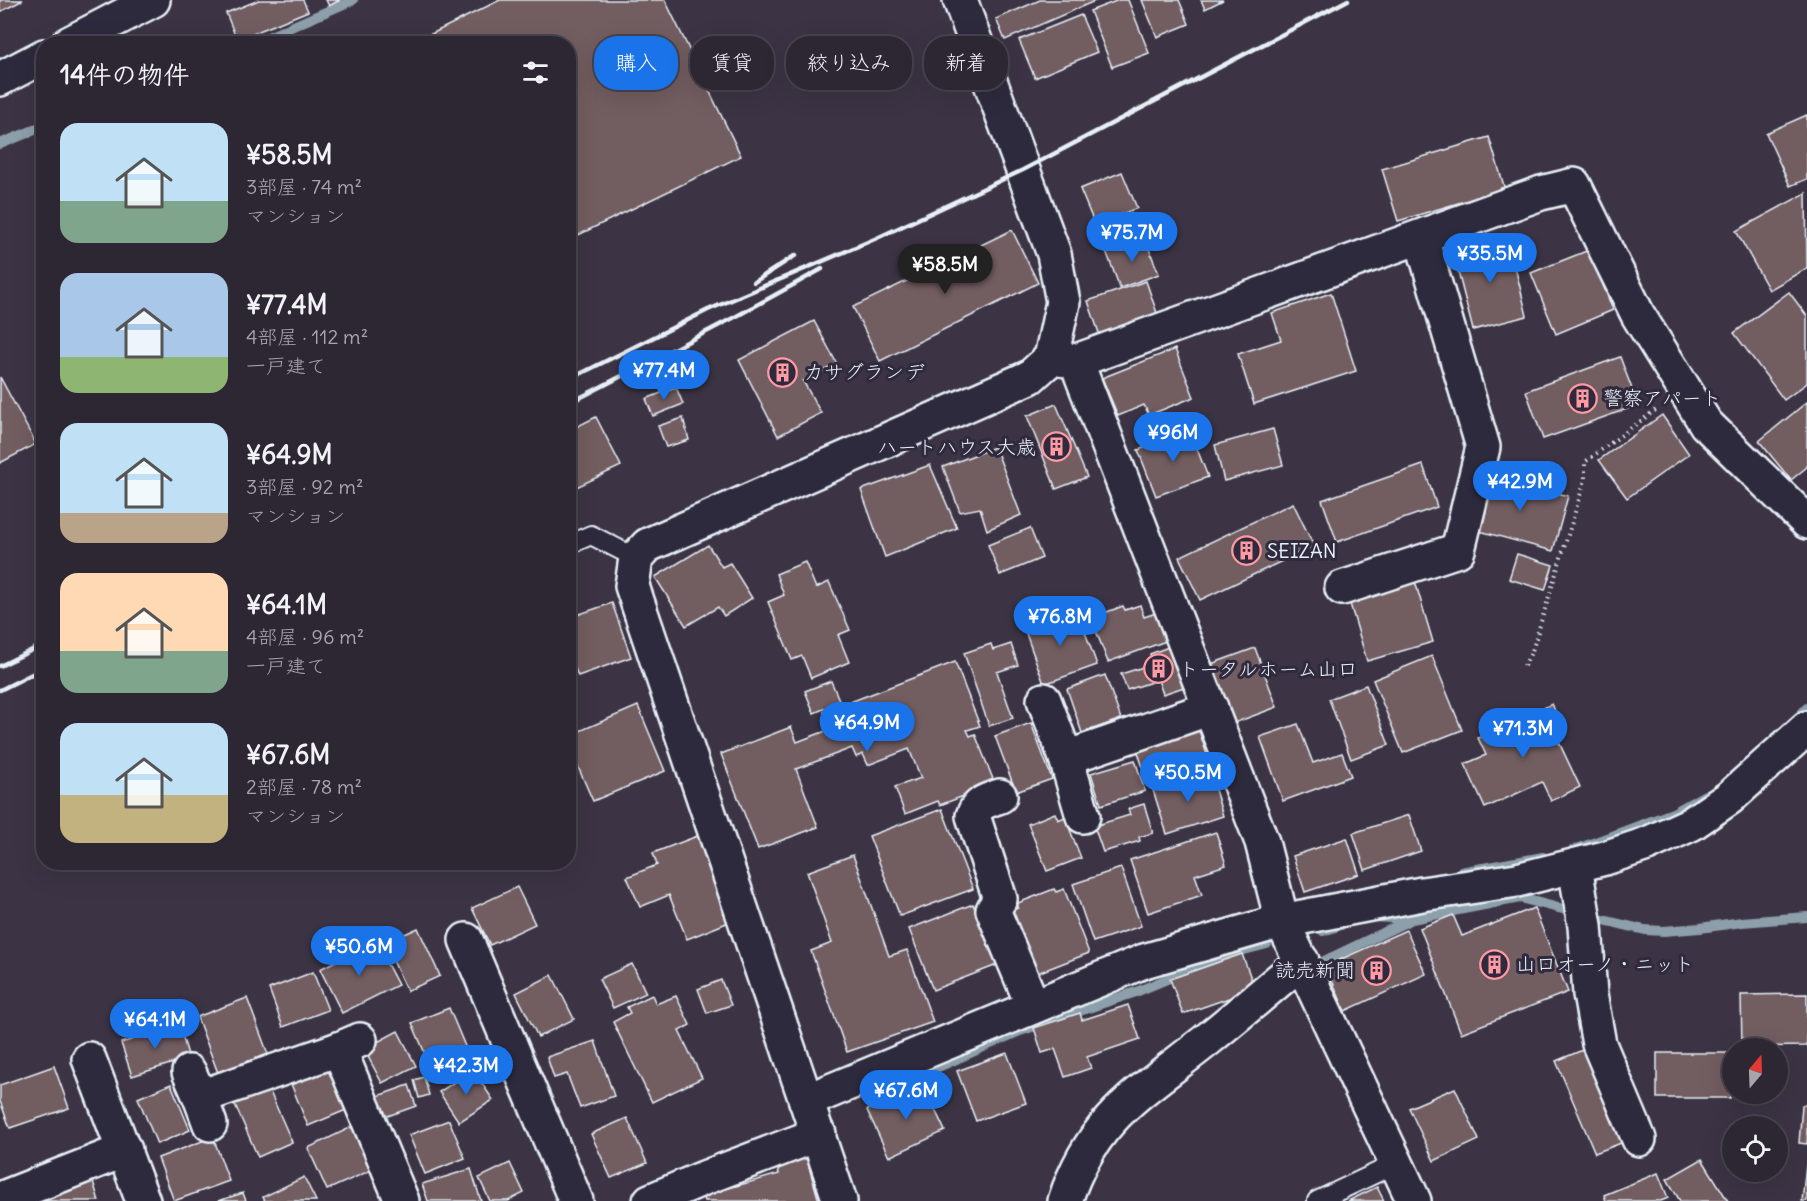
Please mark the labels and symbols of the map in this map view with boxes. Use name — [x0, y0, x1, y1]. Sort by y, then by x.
pin: ¥75.7M — [1083, 212, 1181, 263]
pin: ¥35.5M — [1441, 233, 1539, 284]
pin: ¥58.5M — [896, 244, 994, 295]
pin: ¥77.4M — [615, 350, 713, 401]
building icon: カサグランデ — [767, 356, 799, 388]
place label: カサグランデ — [804, 359, 925, 384]
building icon: 警察アパート — [1566, 382, 1598, 414]
place label: 警察アパート — [1603, 385, 1722, 410]
pin: ¥96M — [1137, 412, 1209, 463]
building icon: ハートハウス大歳 — [1041, 431, 1073, 463]
place label: ハートハウス大歳 — [877, 434, 1036, 459]
pin: ¥42.9M — [1471, 461, 1569, 512]
building icon: SEIZAN — [1230, 535, 1262, 567]
place label: SEIZAN — [1267, 538, 1337, 563]
pin: ¥76.8M — [1011, 596, 1109, 647]
building icon: トータルホーム山口 — [1142, 653, 1174, 685]
place label: トータルホーム山口 — [1179, 656, 1357, 681]
pin: ¥64.9M — [818, 702, 916, 753]
pin: ¥71.3M — [1474, 708, 1572, 759]
pin: ¥50.5M — [1139, 752, 1237, 803]
pin: ¥50.6M — [310, 926, 408, 977]
building icon: 山口オーノ・ニット — [1479, 948, 1511, 980]
place label: 山口オーノ・ニット — [1516, 951, 1694, 976]
building icon: 読売新聞 — [1360, 954, 1392, 986]
place label: 読売新聞 — [1275, 957, 1355, 982]
pin: ¥64.1M — [106, 999, 204, 1050]
north arrow — [1722, 1038, 1788, 1104]
pin: ¥42.3M — [417, 1045, 515, 1096]
pin: ¥67.6M — [857, 1070, 955, 1121]

